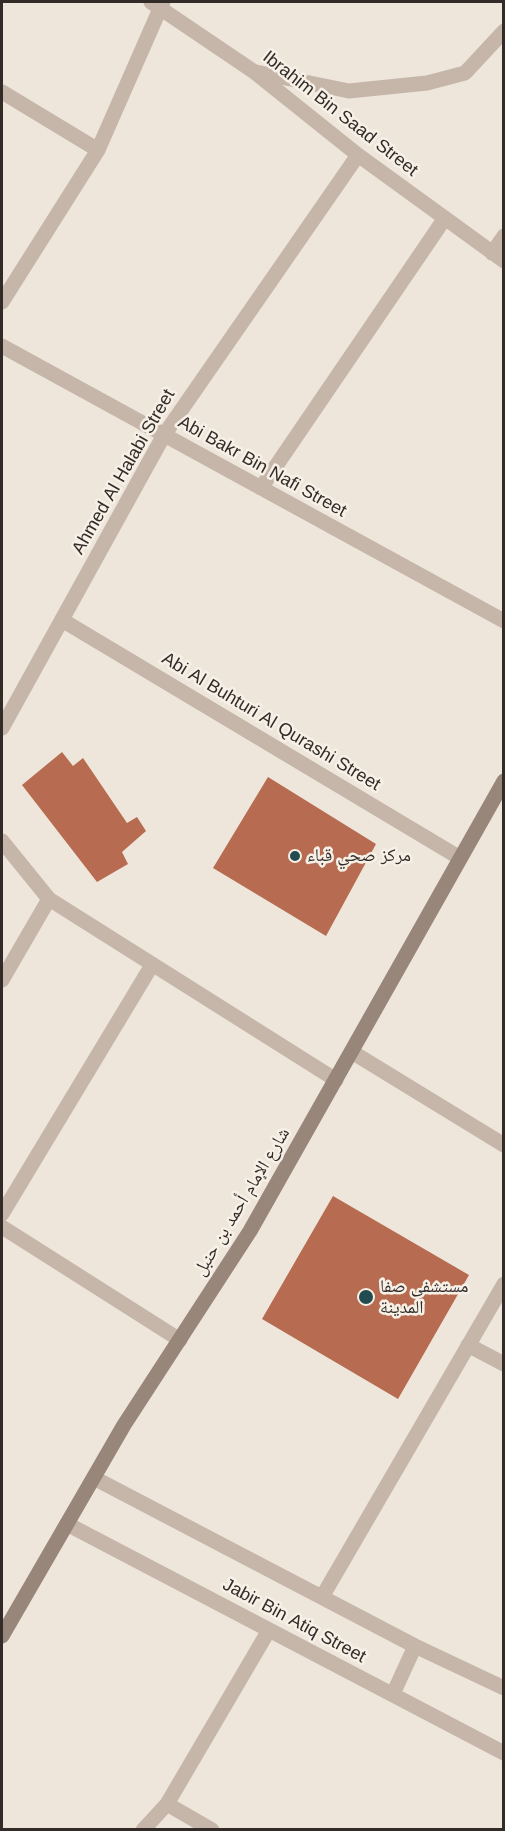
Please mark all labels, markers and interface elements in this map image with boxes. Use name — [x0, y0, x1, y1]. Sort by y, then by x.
street label: Ibrahim Bin Saad Street — [258, 47, 422, 181]
street label: Ahmed Al Halabi Street — [68, 386, 180, 558]
street label: Abi Bakr Bin Nafi Street — [174, 412, 350, 522]
street label: Abi Al Buhturi Al Qurashi Street — [158, 648, 384, 796]
place label: مركز صحي قباء — [307, 845, 411, 867]
marker: مركز صحي قباء — [288, 849, 302, 863]
street label: شارع الإمام أحمد بن حنبل — [189, 1124, 295, 1280]
place label: مستشفی صفا المدینة — [380, 1276, 469, 1318]
marker: مستشفی صفا المدینة — [357, 1288, 375, 1306]
street label: Jabir Bin Atiq Street — [219, 1574, 369, 1668]

